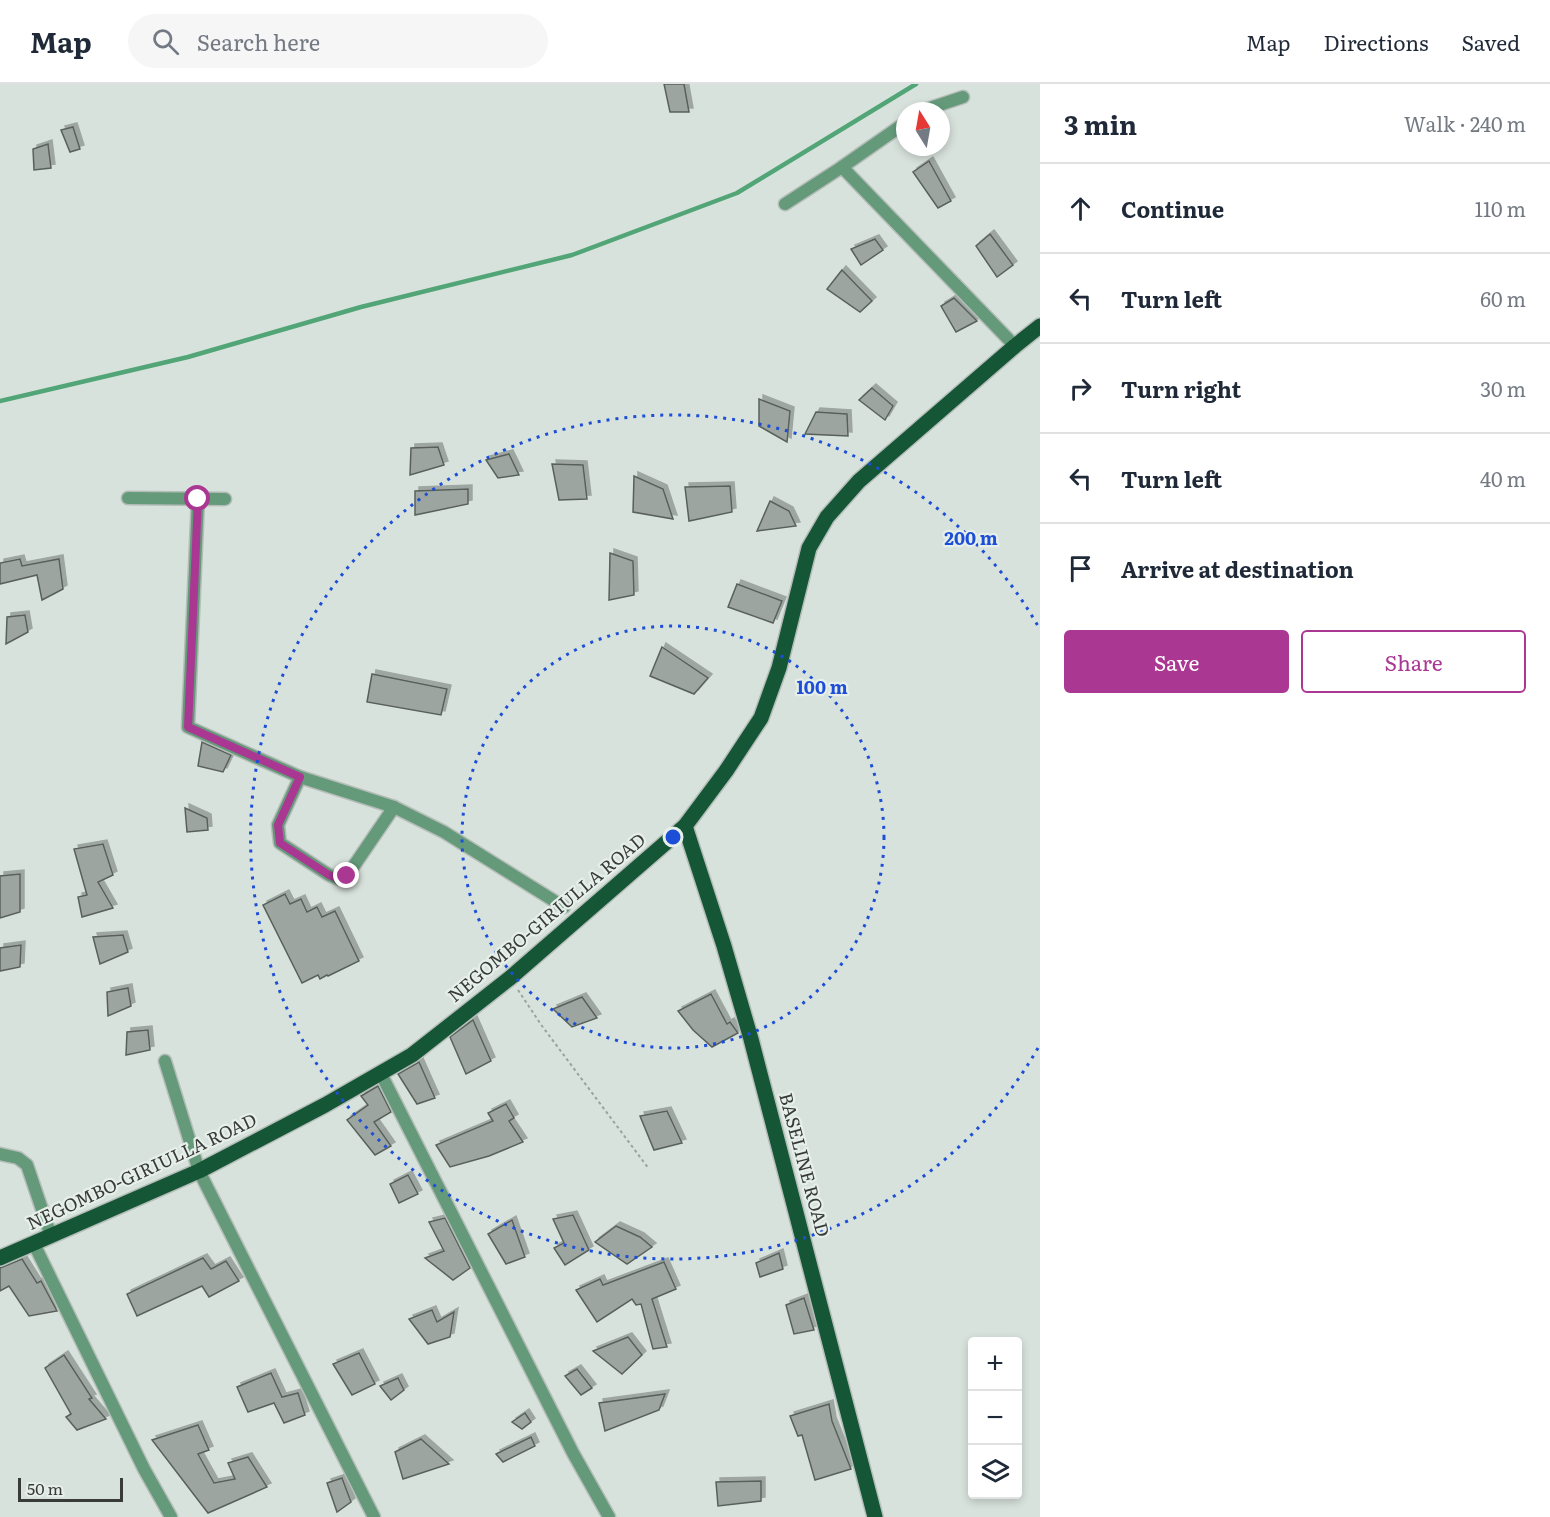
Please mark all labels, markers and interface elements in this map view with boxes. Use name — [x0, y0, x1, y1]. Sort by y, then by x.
search box — [128, 14, 548, 68]
text: Map — [30, 20, 92, 62]
icon: search — [149, 25, 182, 58]
text: Search here — [197, 25, 320, 58]
text: Map — [1246, 26, 1291, 57]
text: Directions — [1324, 26, 1429, 57]
text: Saved — [1462, 26, 1520, 57]
north arrow — [896, 102, 950, 156]
text: 3 min — [1064, 104, 1137, 143]
text: Walk · 240 m — [1404, 108, 1526, 138]
icon: ahead — [1064, 192, 1097, 225]
text: Continue — [1121, 192, 1224, 225]
text: 110 m — [1475, 193, 1526, 223]
icon: left — [1064, 282, 1097, 315]
text: Turn left — [1121, 282, 1222, 315]
text: 60 m — [1480, 283, 1526, 313]
icon: right — [1064, 372, 1097, 405]
text: Turn right — [1121, 372, 1241, 405]
text: 30 m — [1480, 373, 1526, 403]
icon: left — [1064, 462, 1097, 495]
text: Turn left — [1121, 462, 1222, 495]
text: 40 m — [1480, 463, 1526, 493]
route start — [184, 485, 210, 511]
text: 200 m — [944, 524, 998, 551]
icon: arrive — [1064, 552, 1097, 585]
text: Arrive at destination — [1121, 552, 1354, 585]
button: Save — [1064, 630, 1289, 693]
button: Share — [1301, 630, 1526, 693]
text: 100 m — [796, 673, 848, 700]
street label: NEGOMBO-GIRIULLA ROAD — [441, 826, 651, 1008]
centre of rings — [663, 827, 683, 847]
route end — [333, 862, 359, 888]
street label: BASELINE ROAD — [773, 1090, 838, 1240]
street label: NEGOMBO-GIRIULLA ROAD — [22, 1105, 261, 1236]
map controls — [968, 1337, 1022, 1499]
button: + — [968, 1337, 1022, 1391]
button: − — [968, 1391, 1022, 1445]
button: layers — [968, 1445, 1022, 1499]
scale bar — [18, 1475, 123, 1502]
text: 50 m — [27, 1476, 63, 1500]

